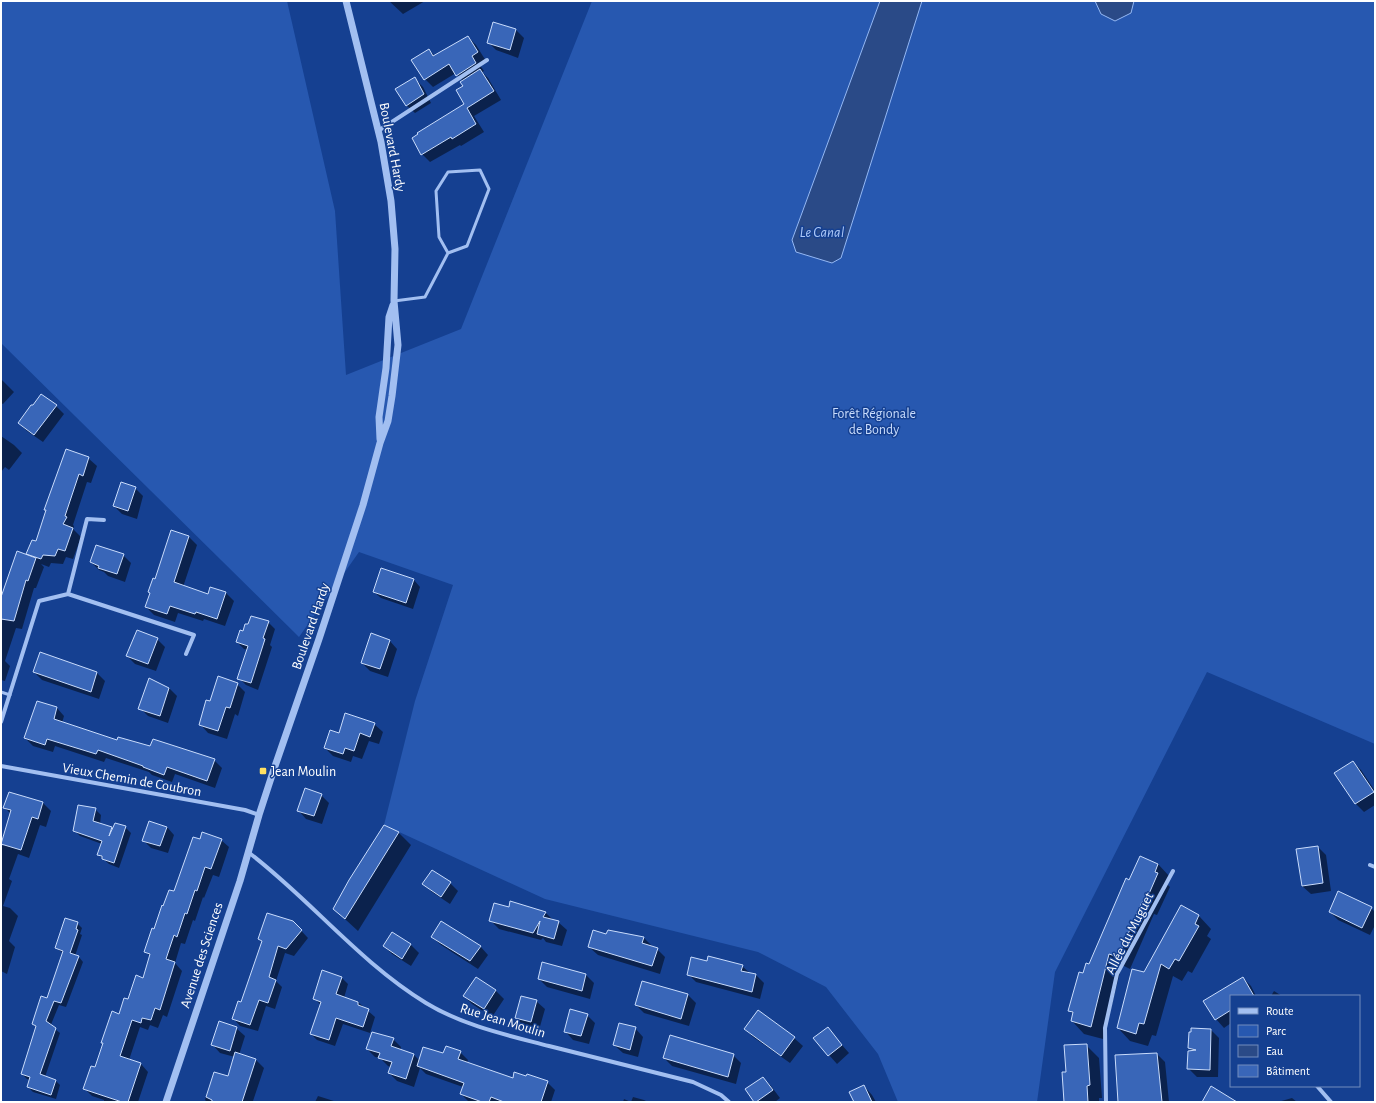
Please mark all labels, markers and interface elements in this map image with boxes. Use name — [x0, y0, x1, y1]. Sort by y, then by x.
street label: Boulevard Hardy — [376, 101, 408, 193]
water label: Le Canal — [800, 225, 845, 240]
park label: Forêt Régionale de Bondy — [832, 407, 916, 437]
street label: Boulevard Hardy — [290, 581, 332, 672]
street label: Vieux Chemin de Coubron — [61, 761, 202, 799]
place label: Jean Moulin — [271, 765, 336, 779]
marker: Jean Moulin — [258, 766, 268, 776]
street label: Allée du Muguet — [1103, 890, 1157, 977]
street label: Avenue des Sciences — [178, 901, 226, 1010]
legend — [1230, 995, 1360, 1087]
street label: Rue Jean Moulin — [458, 1001, 547, 1041]
text: Route — [1266, 1005, 1293, 1017]
text: Parc — [1266, 1025, 1286, 1037]
text: Eau — [1266, 1045, 1283, 1057]
text: Bâtiment — [1266, 1065, 1310, 1077]

